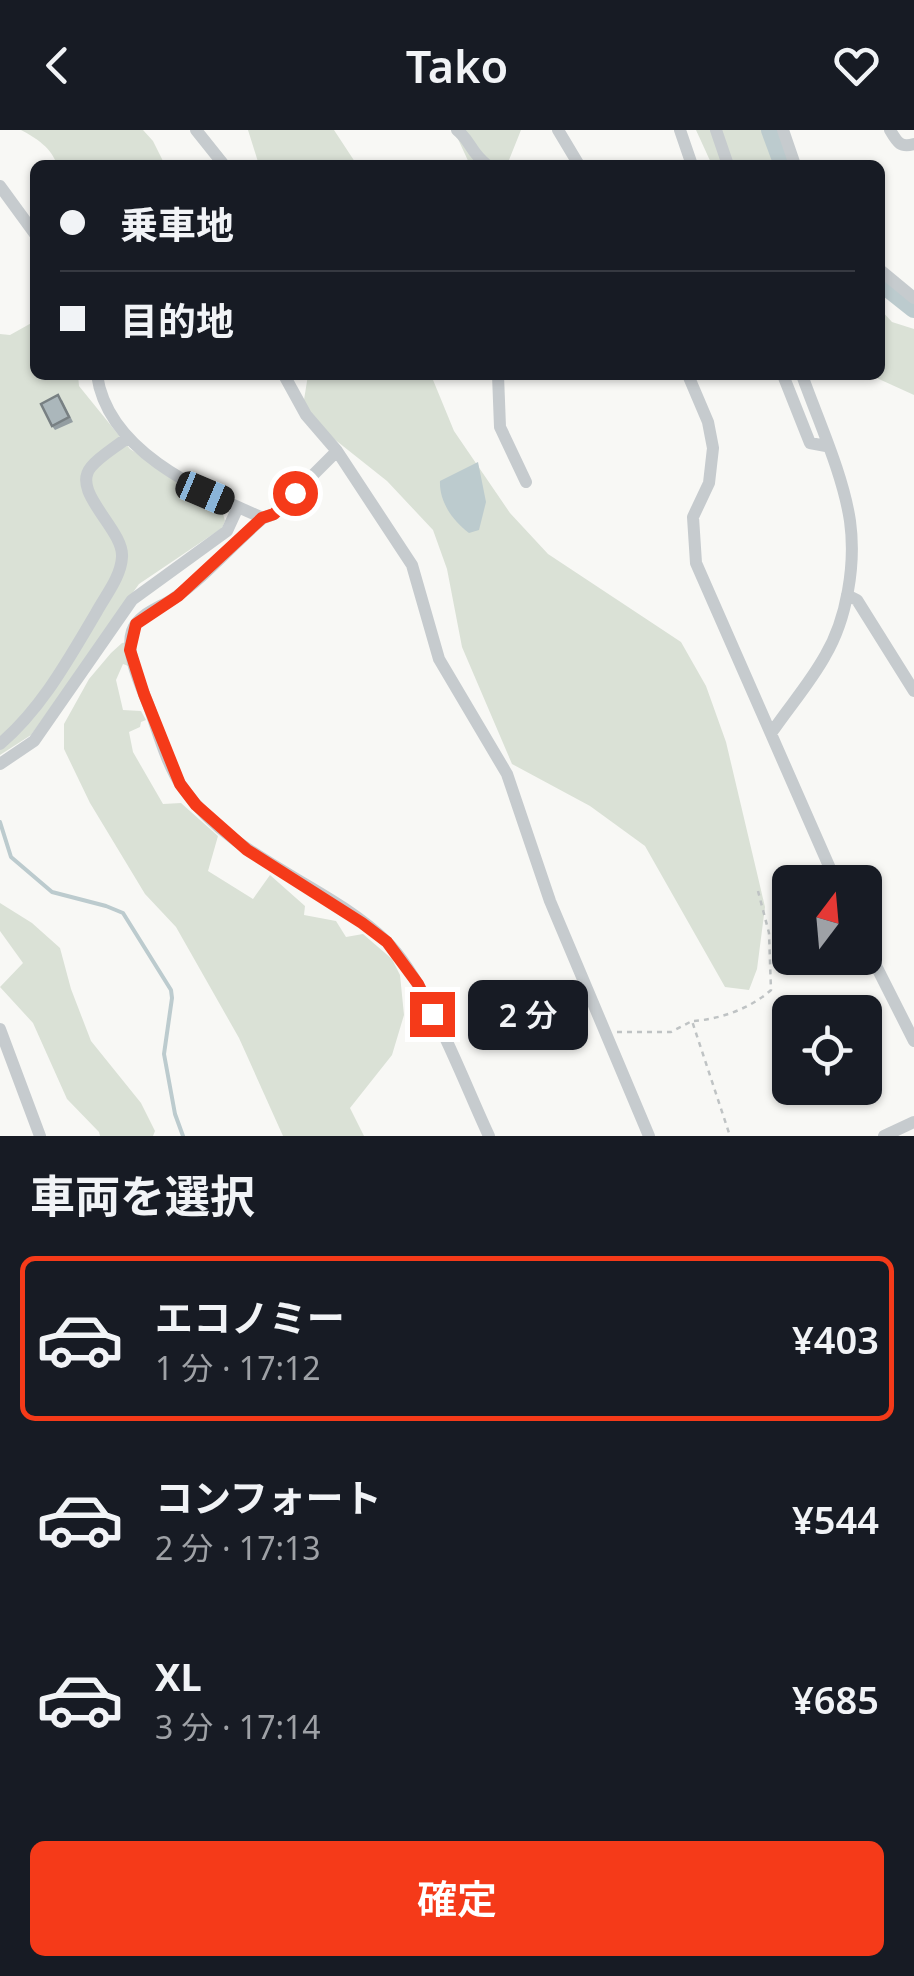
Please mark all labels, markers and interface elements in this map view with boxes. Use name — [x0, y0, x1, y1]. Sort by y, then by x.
text: Tako — [406, 35, 508, 96]
icon: back — [30, 38, 85, 93]
icon: heart — [829, 38, 884, 93]
text: 乗車地 — [120, 198, 234, 250]
text: 目的地 — [120, 294, 234, 346]
car — [172, 467, 238, 519]
route start — [273, 471, 318, 516]
north arrow — [772, 865, 882, 975]
map controls — [772, 865, 882, 1105]
callout: 2 分 — [467, 979, 587, 1049]
route end — [410, 992, 455, 1037]
text: 2 分 — [499, 993, 557, 1036]
button: locate — [772, 995, 882, 1105]
text: 車両を選択 — [30, 1165, 255, 1226]
text: エコノミー — [155, 1291, 345, 1343]
icon: car — [35, 1294, 125, 1384]
text: ¥403 — [792, 1313, 879, 1365]
text: 1 分 · 17:12 — [155, 1346, 321, 1389]
text: コンフォート — [155, 1471, 382, 1523]
icon: car — [35, 1474, 125, 1564]
text: ¥544 — [792, 1493, 879, 1545]
text: 2 分 · 17:13 — [155, 1526, 321, 1569]
text: XL — [155, 1650, 202, 1702]
icon: car — [35, 1654, 125, 1744]
text: ¥685 — [792, 1673, 879, 1725]
text: 3 分 · 17:14 — [155, 1705, 321, 1748]
button: 確定 — [30, 1841, 884, 1956]

